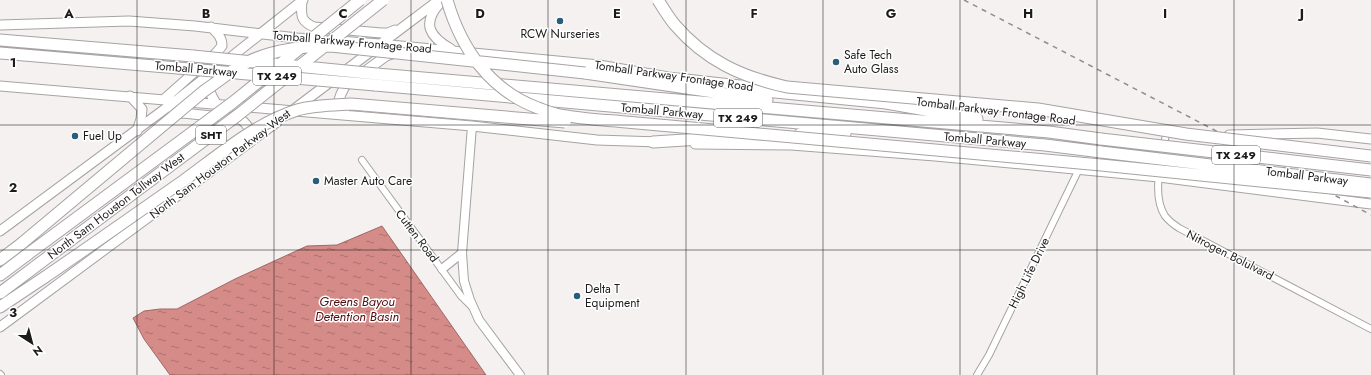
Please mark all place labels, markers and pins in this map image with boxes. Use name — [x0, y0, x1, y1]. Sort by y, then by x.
marker: RCW Nurseries — [555, 16, 565, 26]
place label: RCW Nurseries — [520, 25, 600, 43]
place label: Safe Tech Auto Glass — [844, 46, 899, 78]
marker: Safe Tech Auto Glass — [831, 57, 841, 67]
place label: Fuel Up — [83, 127, 122, 145]
marker: Fuel Up — [70, 131, 80, 141]
place label: Master Auto Care — [324, 172, 412, 190]
marker: Master Auto Care — [311, 176, 321, 186]
place label: Delta T Equipment — [585, 280, 640, 312]
marker: Delta T Equipment — [572, 291, 582, 301]

